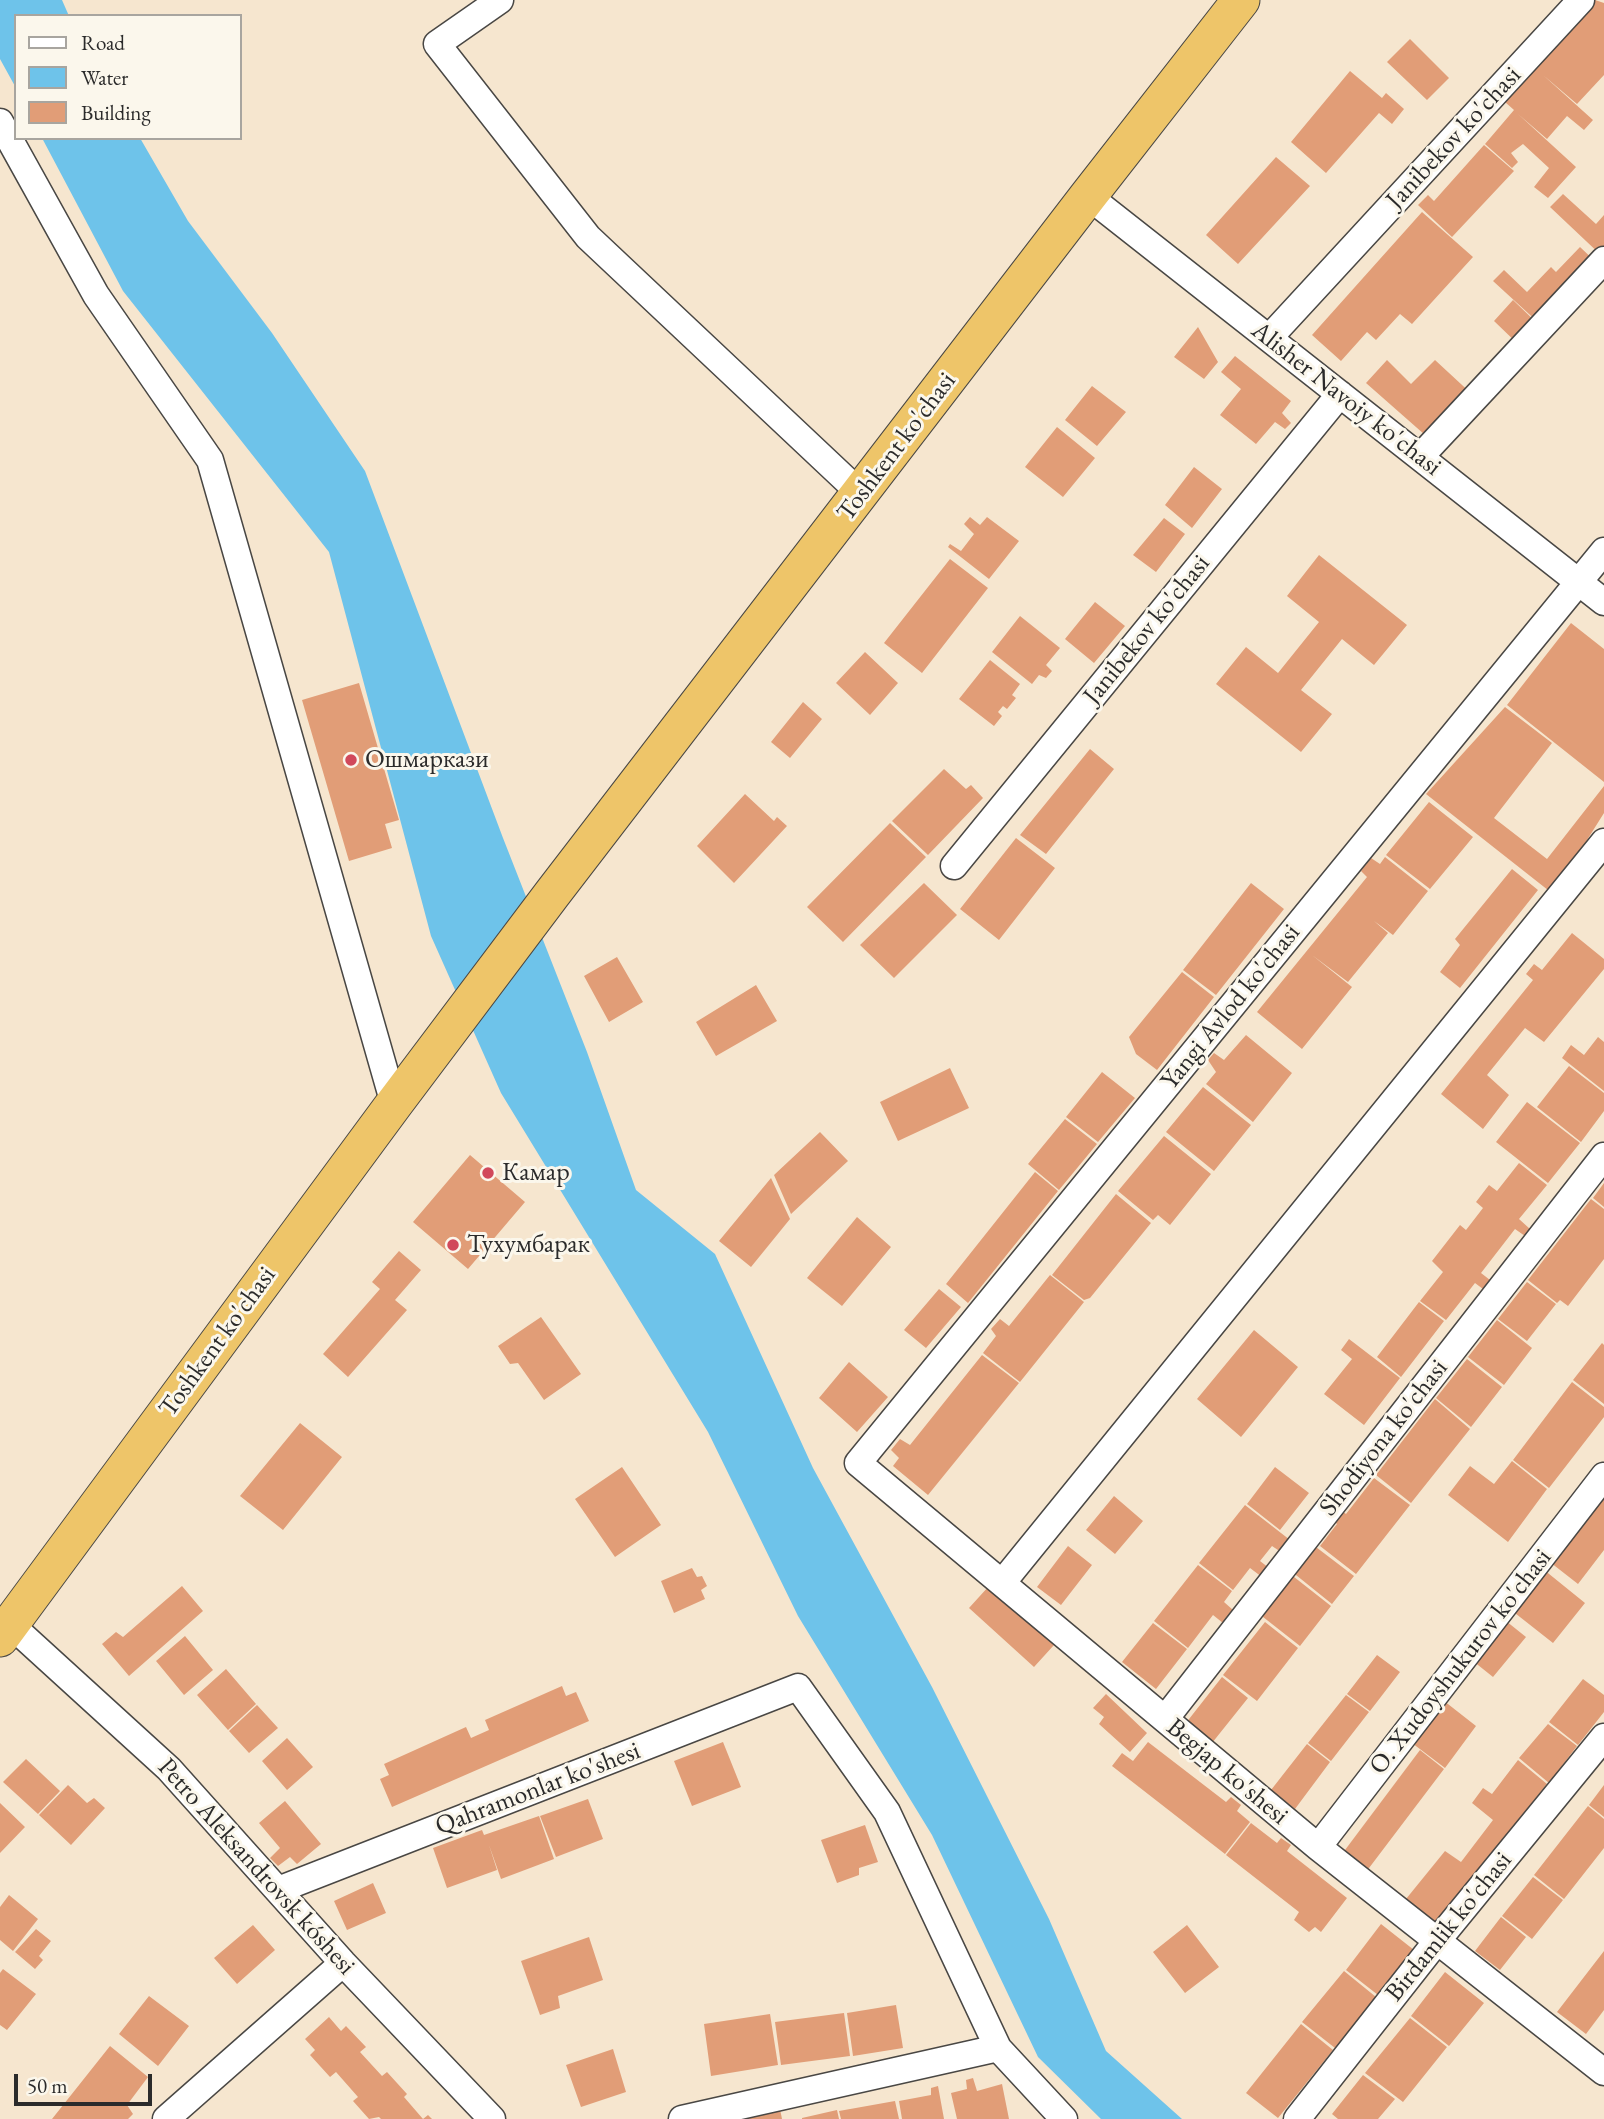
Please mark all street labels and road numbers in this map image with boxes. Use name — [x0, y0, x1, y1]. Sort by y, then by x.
street label: Janibekov ko'chasi — [1380, 60, 1528, 216]
street label: Alisher Navoiy ko'chasi — [1245, 315, 1447, 483]
street label: Toshkent ko'chasi — [831, 366, 963, 528]
street label: Janibekov ko'chasi — [1077, 549, 1217, 711]
street label: Yangi Avlod ko'chasi — [1155, 918, 1307, 1096]
street label: Toshkent ko'chasi — [153, 1261, 283, 1423]
street label: Shodiyona ko'chasi — [1313, 1353, 1455, 1523]
street label: O. Xudoyshukurov ko'chasi — [1363, 1543, 1559, 1781]
street label: Begjap ko'shesi — [1160, 1712, 1294, 1832]
street label: Qahramonlar ko'shesi — [431, 1736, 645, 1842]
street label: Petro Aleksandrovsk kóshesi — [151, 1752, 361, 1982]
street label: Birdamlik ko'chasi — [1379, 1846, 1519, 2008]

